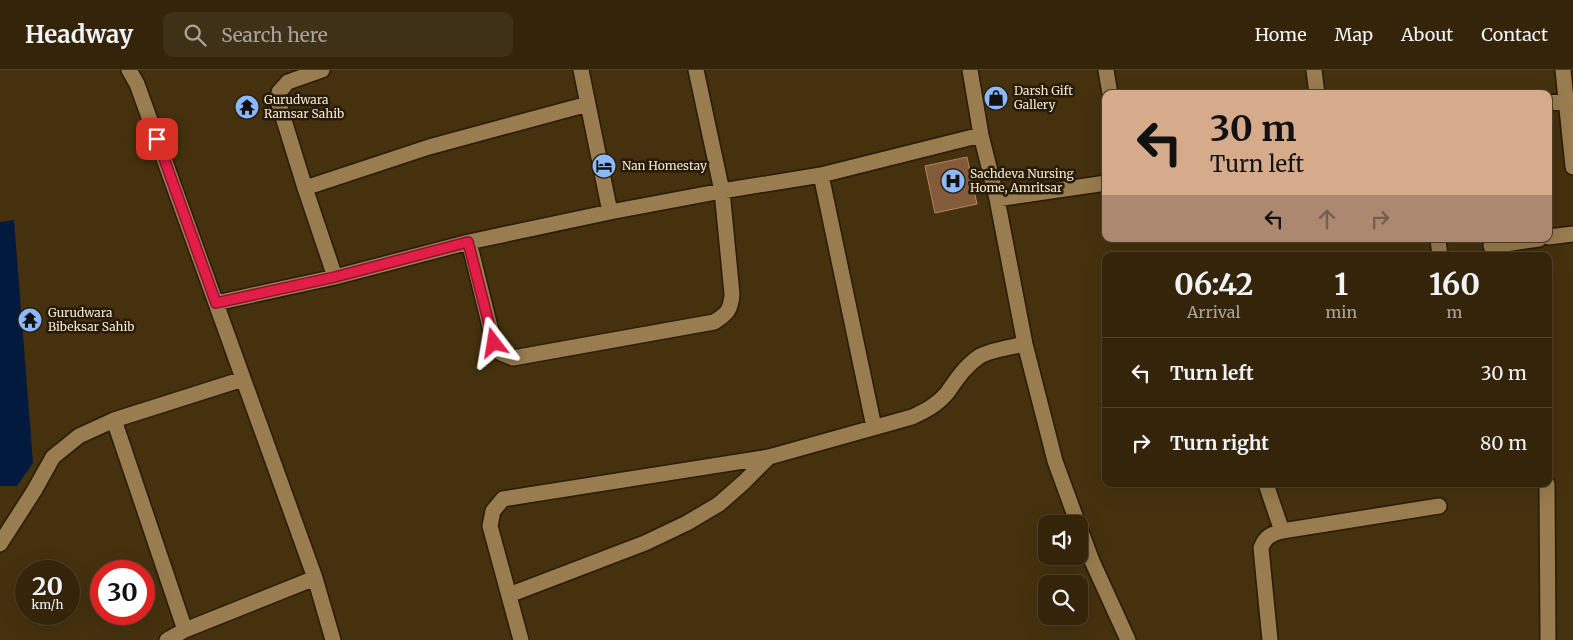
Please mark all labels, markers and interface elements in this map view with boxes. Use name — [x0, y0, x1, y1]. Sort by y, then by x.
search box — [163, 12, 513, 57]
text: Headway — [25, 19, 133, 50]
icon: search — [181, 21, 209, 49]
text: Search here — [221, 23, 328, 47]
text: Home — [1255, 23, 1307, 46]
text: Map — [1335, 23, 1373, 46]
text: About — [1401, 23, 1453, 46]
text: Contact — [1481, 23, 1548, 46]
place label: Darsh Gift Gallery — [1014, 83, 1073, 112]
shop icon: Darsh Gift Gallery — [983, 85, 1009, 111]
place label: Gurudwara Ramsar Sahib — [264, 92, 344, 121]
temple icon: Gurudwara Ramsar Sahib — [234, 94, 260, 120]
text: 30 m — [1210, 107, 1296, 151]
icon: left — [1127, 110, 1192, 175]
pin — [136, 118, 178, 160]
icon: arrive — [143, 125, 171, 153]
text: Turn left — [1210, 150, 1304, 178]
hotel icon: Nan Homestay — [591, 153, 617, 179]
place label: Nan Homestay — [622, 158, 707, 173]
place label: Sachdeva Nursing Home, Amritsar — [970, 166, 1075, 195]
hospital icon: Sachdeva Nursing Home, Amritsar — [940, 168, 966, 194]
icon: left — [1260, 205, 1288, 233]
icon: ahead — [1313, 205, 1341, 233]
icon: right — [1366, 205, 1394, 233]
text: 06:42 — [1174, 265, 1253, 303]
text: 1 — [1334, 265, 1348, 303]
text: 160 — [1429, 265, 1480, 303]
text: Arrival — [1187, 302, 1240, 322]
text: min — [1325, 302, 1357, 322]
text: m — [1447, 302, 1462, 322]
place label: Gurudwara Bibeksar Sahib — [48, 305, 134, 334]
temple icon: Gurudwara Bibeksar Sahib — [17, 307, 43, 333]
position arrow — [467, 316, 519, 368]
icon: left — [1127, 359, 1155, 387]
text: Turn left — [1170, 361, 1254, 385]
text: 30 m — [1481, 361, 1527, 385]
icon: right — [1127, 429, 1155, 457]
text: Turn right — [1170, 431, 1269, 455]
text: 80 m — [1480, 431, 1527, 455]
map controls — [1038, 515, 1088, 625]
button: sound — [1038, 515, 1088, 565]
speed limit sign: 30 — [90, 560, 155, 625]
text: 20 — [32, 570, 63, 602]
button: search — [1038, 575, 1088, 625]
text: km/h — [32, 597, 63, 612]

